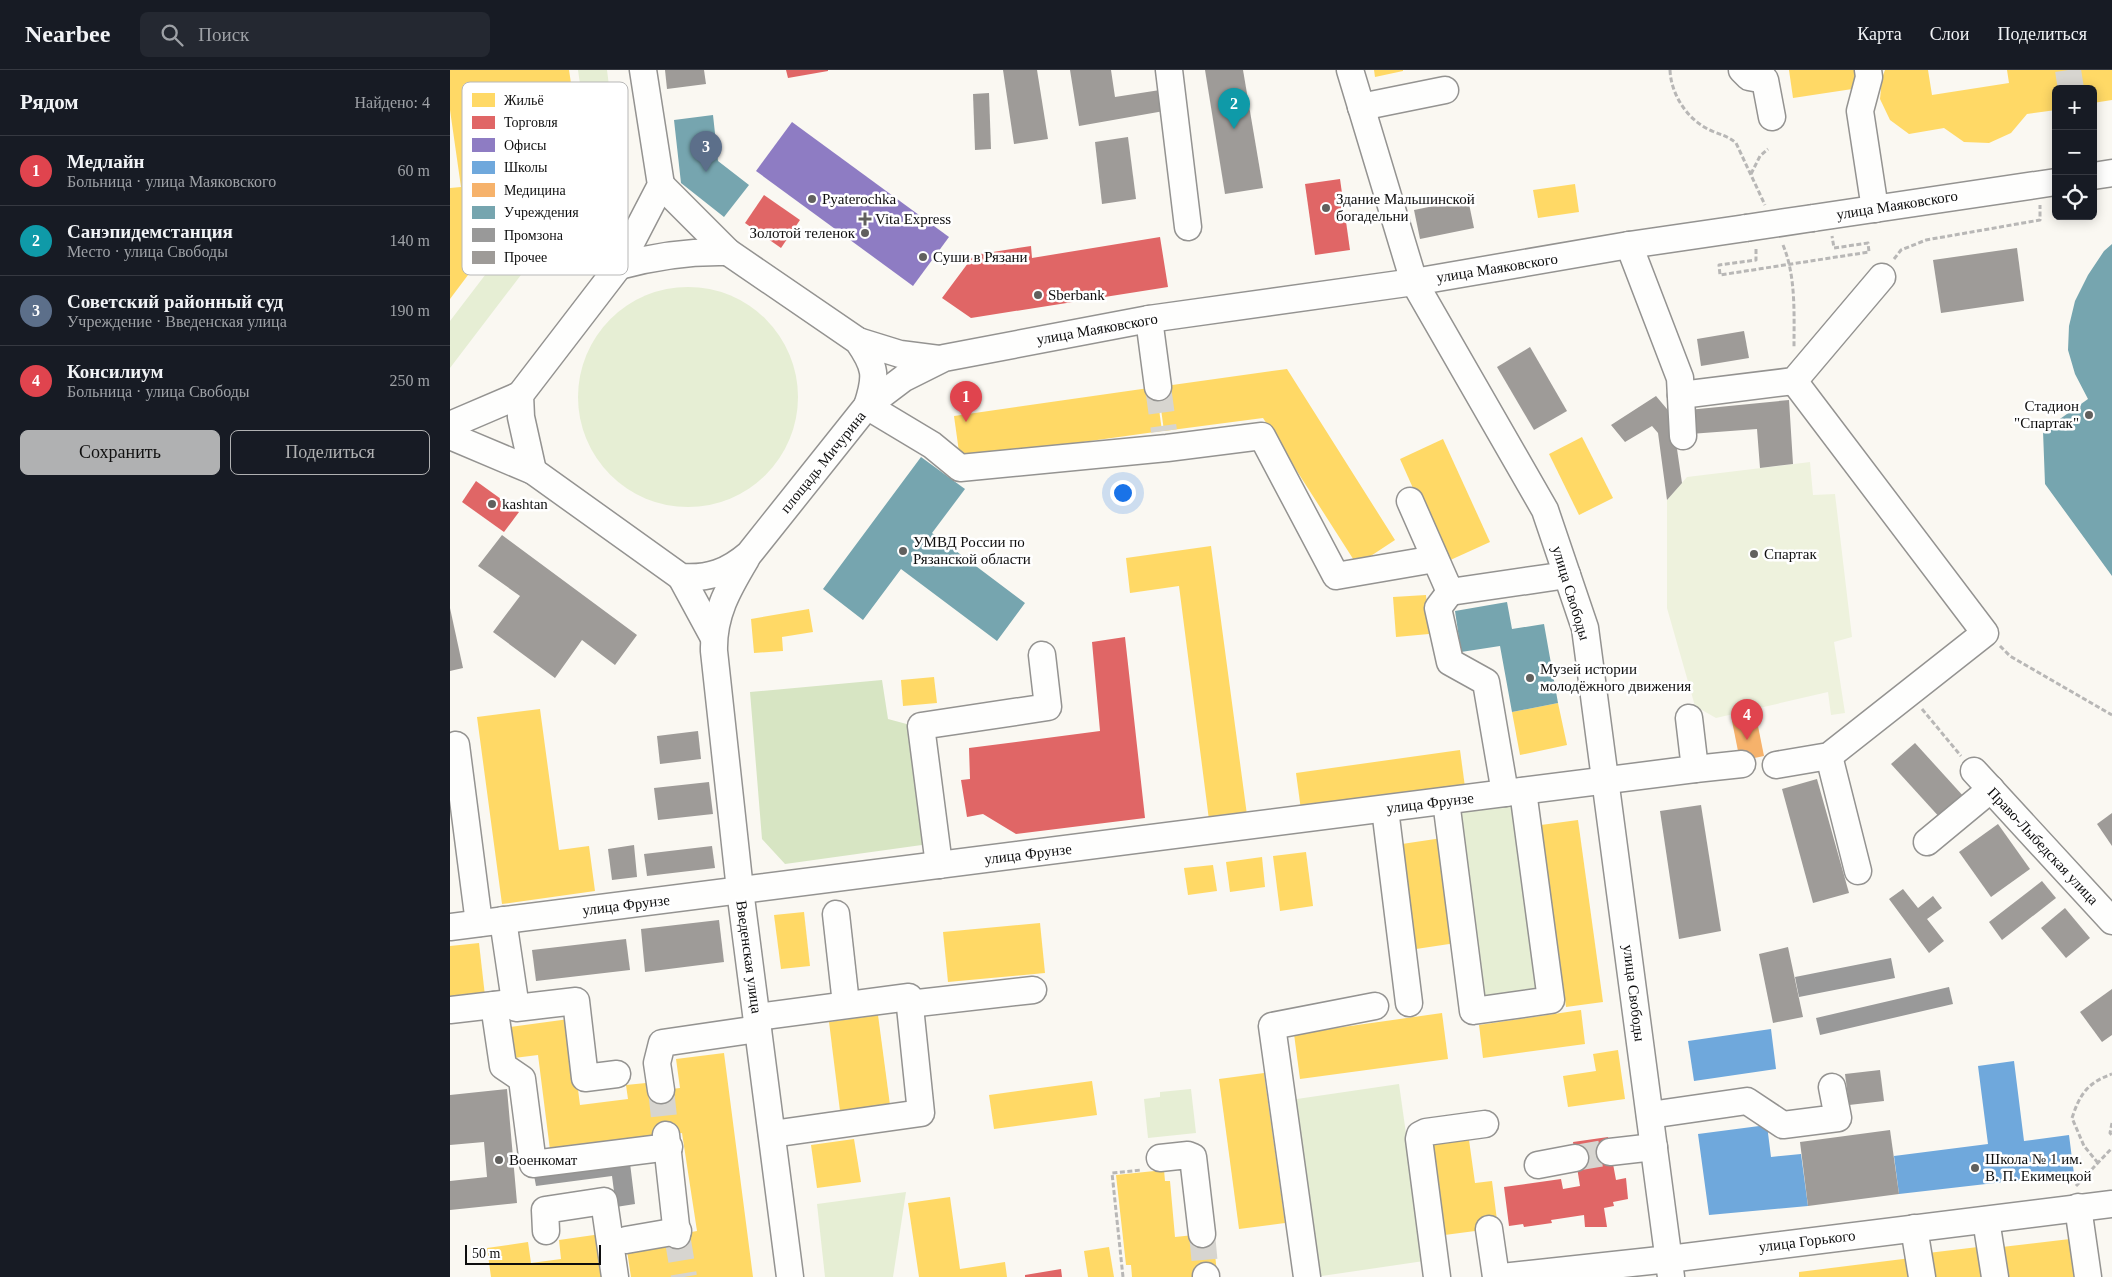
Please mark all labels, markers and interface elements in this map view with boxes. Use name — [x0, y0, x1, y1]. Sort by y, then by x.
search box — [140, 12, 490, 57]
text: Nearbee — [25, 21, 110, 47]
icon: search — [158, 21, 186, 49]
text: Поиск — [198, 24, 249, 45]
text: Карта — [1857, 24, 1902, 44]
text: Слои — [1930, 24, 1969, 44]
text: Поделиться — [1997, 24, 2087, 44]
legend — [462, 82, 628, 275]
map controls — [2052, 85, 2097, 220]
button: + — [2052, 85, 2097, 130]
pin: 2 — [1218, 88, 1250, 129]
text: Рядом — [20, 90, 79, 114]
text: Жильё — [504, 93, 544, 108]
text: Найдено: 4 — [355, 94, 430, 111]
text: Торговля — [504, 115, 558, 130]
button: − — [2052, 130, 2097, 175]
pin: 3 — [690, 131, 722, 172]
text: Офисы — [504, 138, 547, 153]
text: Медлайн — [67, 151, 145, 172]
text: Школы — [504, 160, 548, 175]
text: 1 — [32, 162, 40, 179]
text: 60 m — [398, 162, 430, 179]
text: Больница · улица Маяковского — [67, 173, 276, 190]
button: locate — [2052, 175, 2097, 220]
text: Медицина — [504, 183, 566, 198]
street label: улица Маяковского — [1835, 188, 1959, 222]
place label: Pyaterochka — [822, 191, 896, 207]
place label: Здание Мальшинской богадельни — [1336, 191, 1475, 224]
marker: Pyaterochka — [806, 193, 818, 205]
marker: Здание Мальшинской богадельни — [1320, 202, 1332, 214]
text: Учреждения — [504, 205, 579, 220]
place label: Vita Express — [875, 211, 951, 227]
marker: Vita Express — [859, 213, 871, 225]
text: Санэпидемстанция — [67, 221, 233, 242]
place label: Золотой теленок — [750, 225, 856, 241]
marker: Золотой теленок — [859, 227, 871, 239]
text: Промзона — [504, 228, 564, 243]
text: 2 — [32, 232, 40, 249]
text: 140 m — [390, 232, 430, 249]
text: Место · улица Свободы — [67, 243, 228, 260]
place label: Суши в Рязани — [933, 249, 1028, 265]
text: Прочее — [504, 250, 547, 265]
marker: Суши в Рязани — [917, 251, 929, 263]
street label: улица Маяковского — [1435, 251, 1559, 285]
place label: Sberbank — [1048, 287, 1105, 303]
marker: Sberbank — [1032, 289, 1044, 301]
text: Советский районный суд — [67, 291, 283, 312]
text: 3 — [32, 302, 40, 319]
text: 190 m — [390, 302, 430, 319]
street label: улица Маяковского — [1035, 310, 1159, 348]
text: Учреждение · Введенская улица — [67, 313, 287, 330]
text: Консилиум — [67, 361, 163, 382]
text: 4 — [32, 372, 40, 389]
text: 250 m — [390, 372, 430, 389]
pin: 1 — [950, 381, 982, 422]
text: Больница · улица Свободы — [67, 383, 250, 400]
place label: Стадион "Спартак" — [2014, 398, 2079, 431]
street label: площадь Мичурина — [777, 408, 869, 516]
marker: Стадион "Спартак" — [2083, 409, 2095, 421]
button: Сохранить — [20, 430, 220, 475]
button: Поделиться — [230, 430, 430, 475]
your location — [1110, 480, 1136, 506]
place label: kashtan — [502, 496, 548, 512]
marker: kashtan — [486, 498, 498, 510]
place label: УМВД России по Рязанской области — [913, 534, 1031, 567]
street label: улица Свободы — [1549, 544, 1593, 642]
marker: УМВД России по Рязанской области — [897, 545, 909, 557]
place label: Спартак — [1764, 546, 1817, 562]
marker: Спартак — [1748, 548, 1760, 560]
place label: Музей истории молодёжного движения — [1540, 661, 1691, 694]
marker: Музей истории молодёжного движения — [1524, 672, 1536, 684]
pin: 4 — [1731, 699, 1763, 740]
street label: Право-Лыбедская улица — [1985, 784, 2102, 908]
street label: улица Фрунзе — [1385, 790, 1475, 816]
street label: улица Фрунзе — [983, 841, 1073, 867]
street label: улица Фрунзе — [581, 892, 671, 918]
street label: Введенская улица — [733, 900, 765, 1015]
street label: улица Свободы — [1620, 944, 1648, 1042]
place label: Школа № 1 им. В. П. Екимецкой — [1985, 1151, 2092, 1184]
place label: Военкомат — [509, 1152, 578, 1168]
marker: Военкомат — [493, 1154, 505, 1166]
marker: Школа № 1 им. В. П. Екимецкой — [1969, 1162, 1981, 1174]
street label: улица Горького — [1758, 1227, 1856, 1255]
scale bar — [465, 1242, 601, 1265]
text: 50 m — [472, 1246, 500, 1261]

